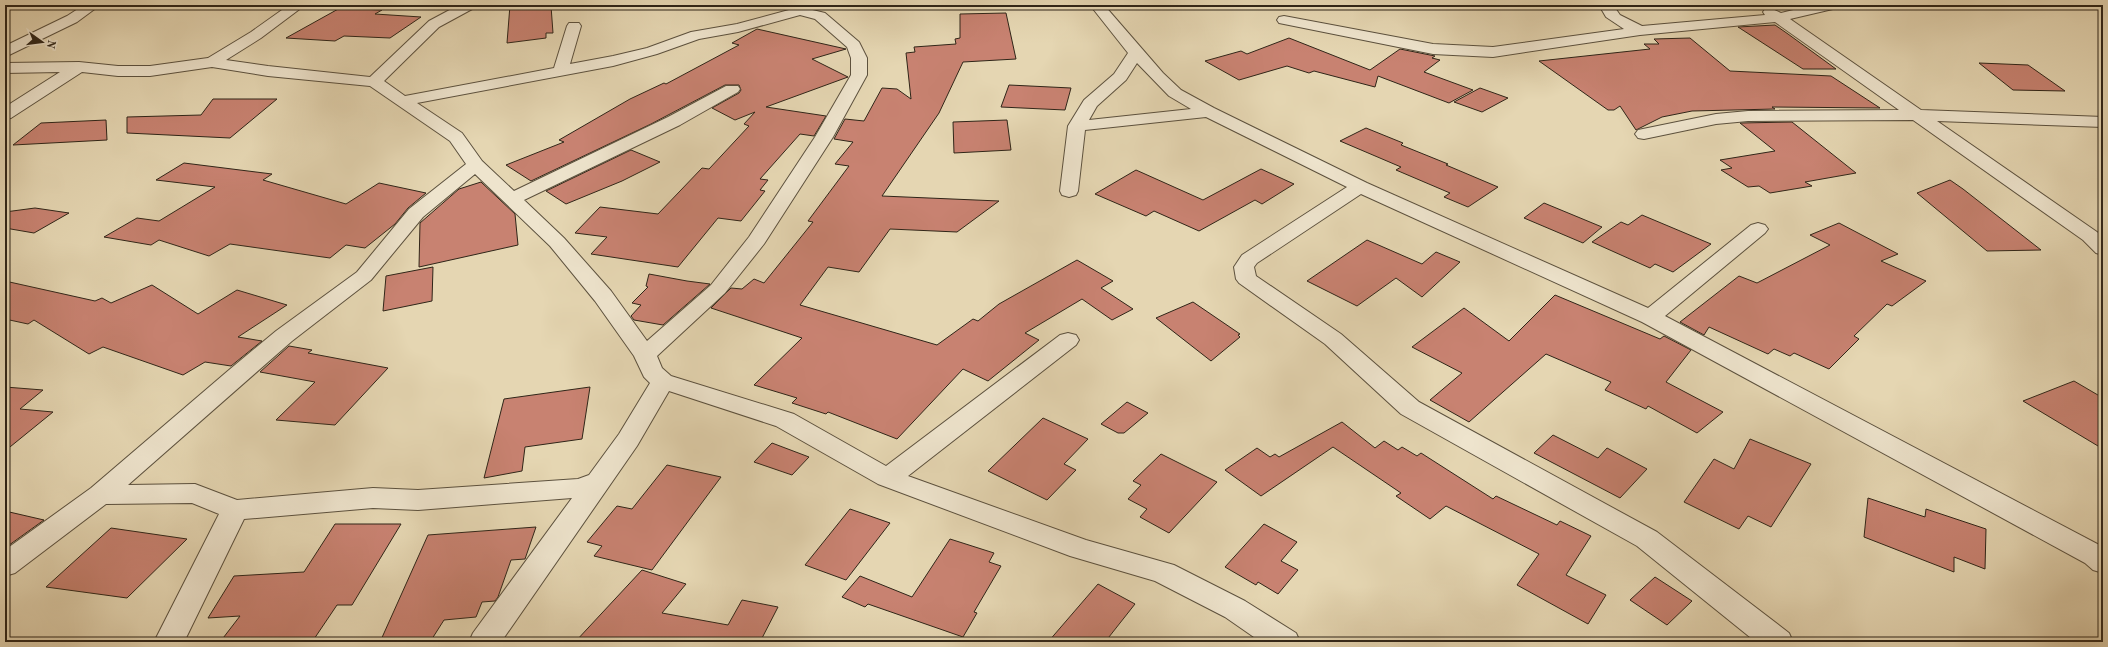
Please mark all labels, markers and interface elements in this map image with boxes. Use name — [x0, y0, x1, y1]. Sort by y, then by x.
north arrow — [22, 22, 62, 62]
text: N — [44, 39, 57, 50]

